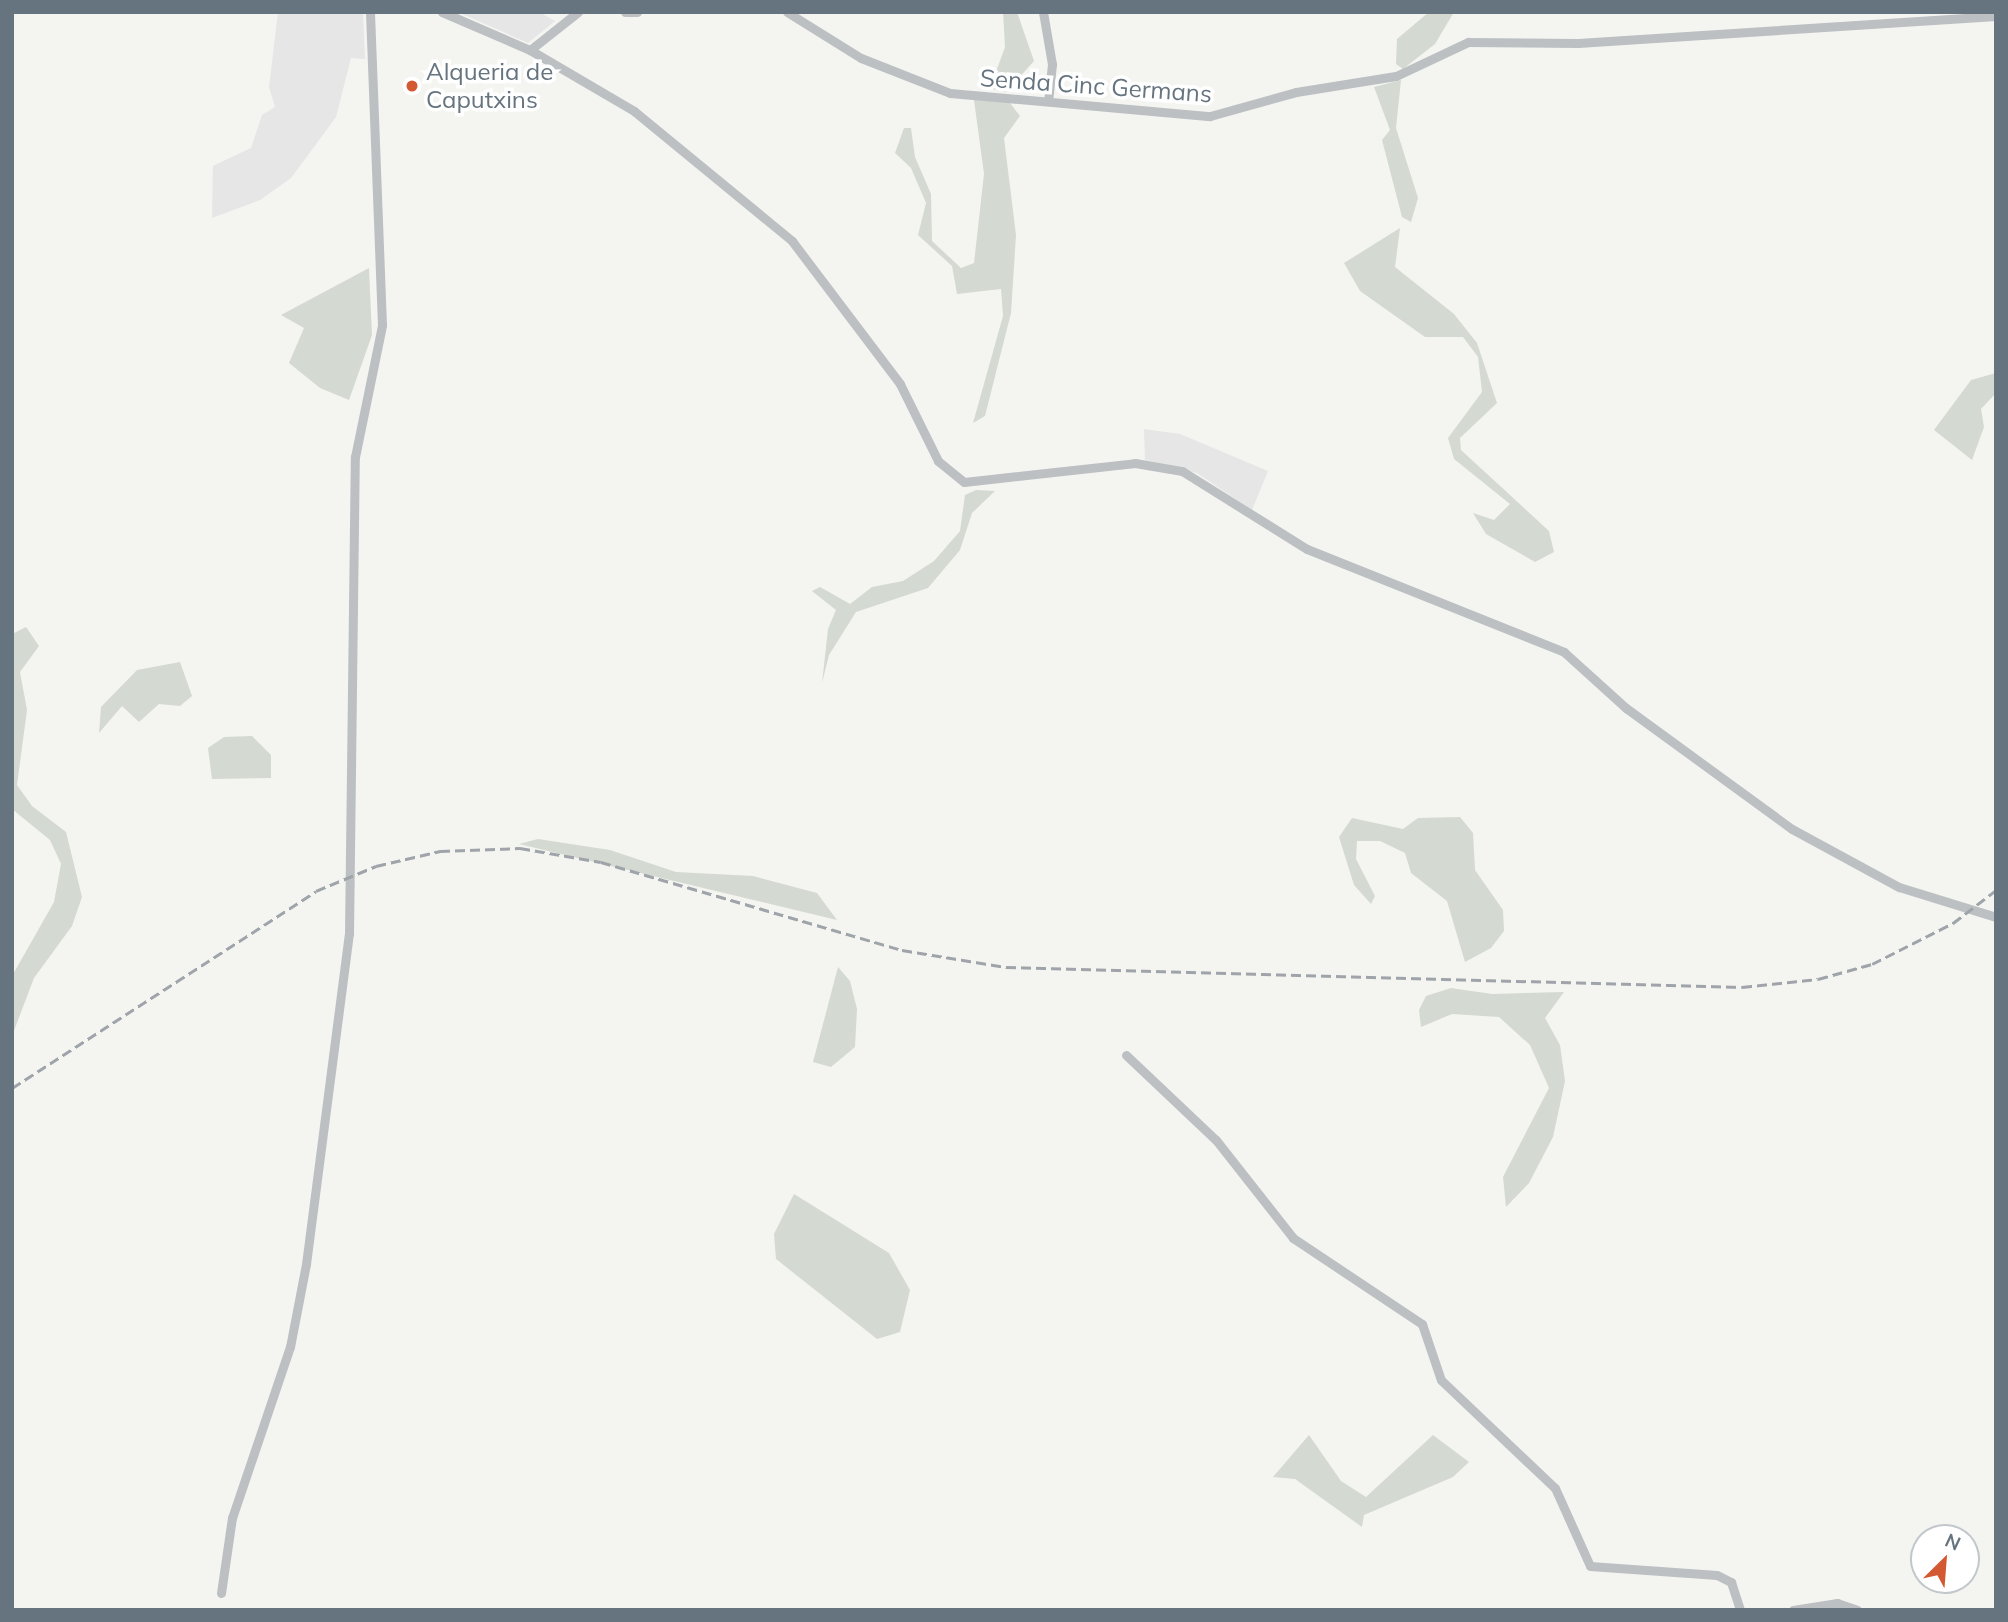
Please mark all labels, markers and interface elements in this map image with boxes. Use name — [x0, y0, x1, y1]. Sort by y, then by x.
place label: Alqueria de Caputxins — [426, 58, 553, 114]
street label: Senda Cinc Germans — [979, 64, 1213, 108]
marker: Alqueria de Caputxins — [404, 78, 420, 94]
north arrow — [1910, 1524, 1980, 1594]
text: N — [1941, 1528, 1965, 1556]

